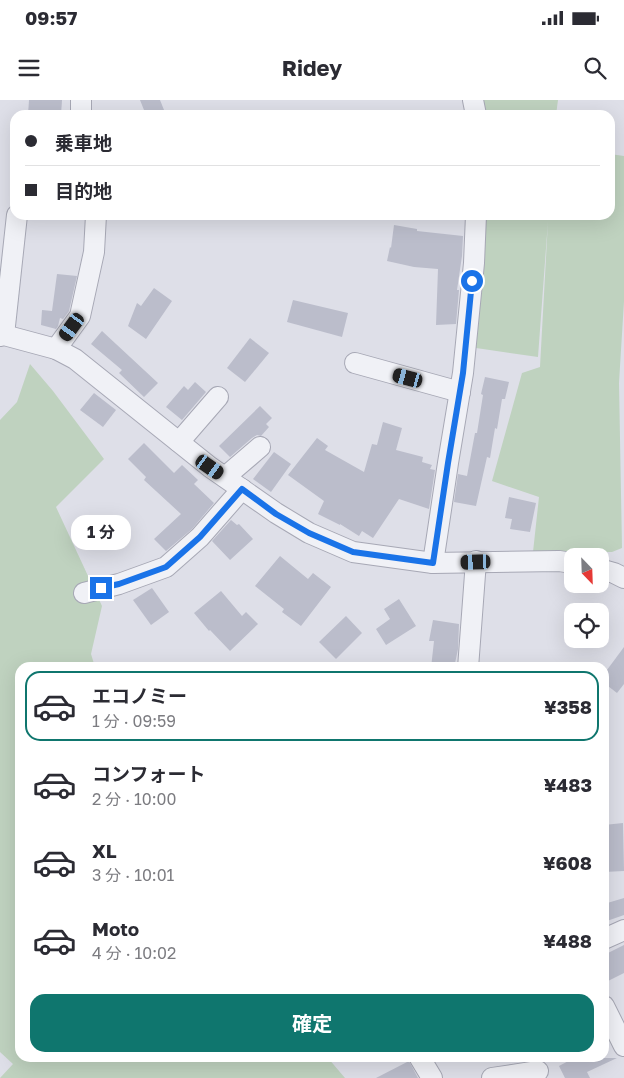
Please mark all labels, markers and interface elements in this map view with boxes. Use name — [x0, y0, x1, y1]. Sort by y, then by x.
text: 09:57 — [25, 6, 77, 29]
icon: menu — [15, 54, 43, 82]
text: Ridey — [282, 54, 342, 81]
icon: search — [581, 54, 609, 82]
text: 乗車地 — [55, 131, 112, 154]
text: 目的地 — [55, 179, 112, 202]
route start — [461, 270, 483, 292]
car — [57, 310, 86, 344]
car — [391, 367, 424, 389]
car — [193, 452, 226, 482]
callout: 1 分 — [71, 516, 131, 550]
text: 1 分 — [87, 522, 115, 542]
north arrow — [564, 548, 609, 592]
map controls — [564, 548, 609, 648]
car — [460, 554, 491, 570]
route end — [90, 577, 112, 599]
button: locate — [564, 603, 609, 648]
icon: car — [32, 684, 77, 729]
text: エコノミー — [92, 684, 187, 707]
text: ¥358 — [544, 695, 592, 718]
text: 1 分 · 09:59 — [92, 711, 176, 731]
icon: car — [32, 762, 77, 807]
text: コンフォート — [92, 762, 205, 785]
text: ¥483 — [544, 773, 592, 796]
text: 2 分 · 10:00 — [92, 789, 176, 809]
text: XL — [92, 839, 117, 862]
icon: car — [32, 840, 77, 885]
text: ¥608 — [543, 851, 592, 874]
text: 3 分 · 10:01 — [92, 865, 174, 885]
text: Moto — [92, 917, 139, 940]
icon: car — [32, 918, 77, 963]
text: ¥488 — [543, 929, 592, 952]
text: 4 分 · 10:02 — [92, 943, 176, 963]
button: 確定 — [30, 994, 594, 1052]

